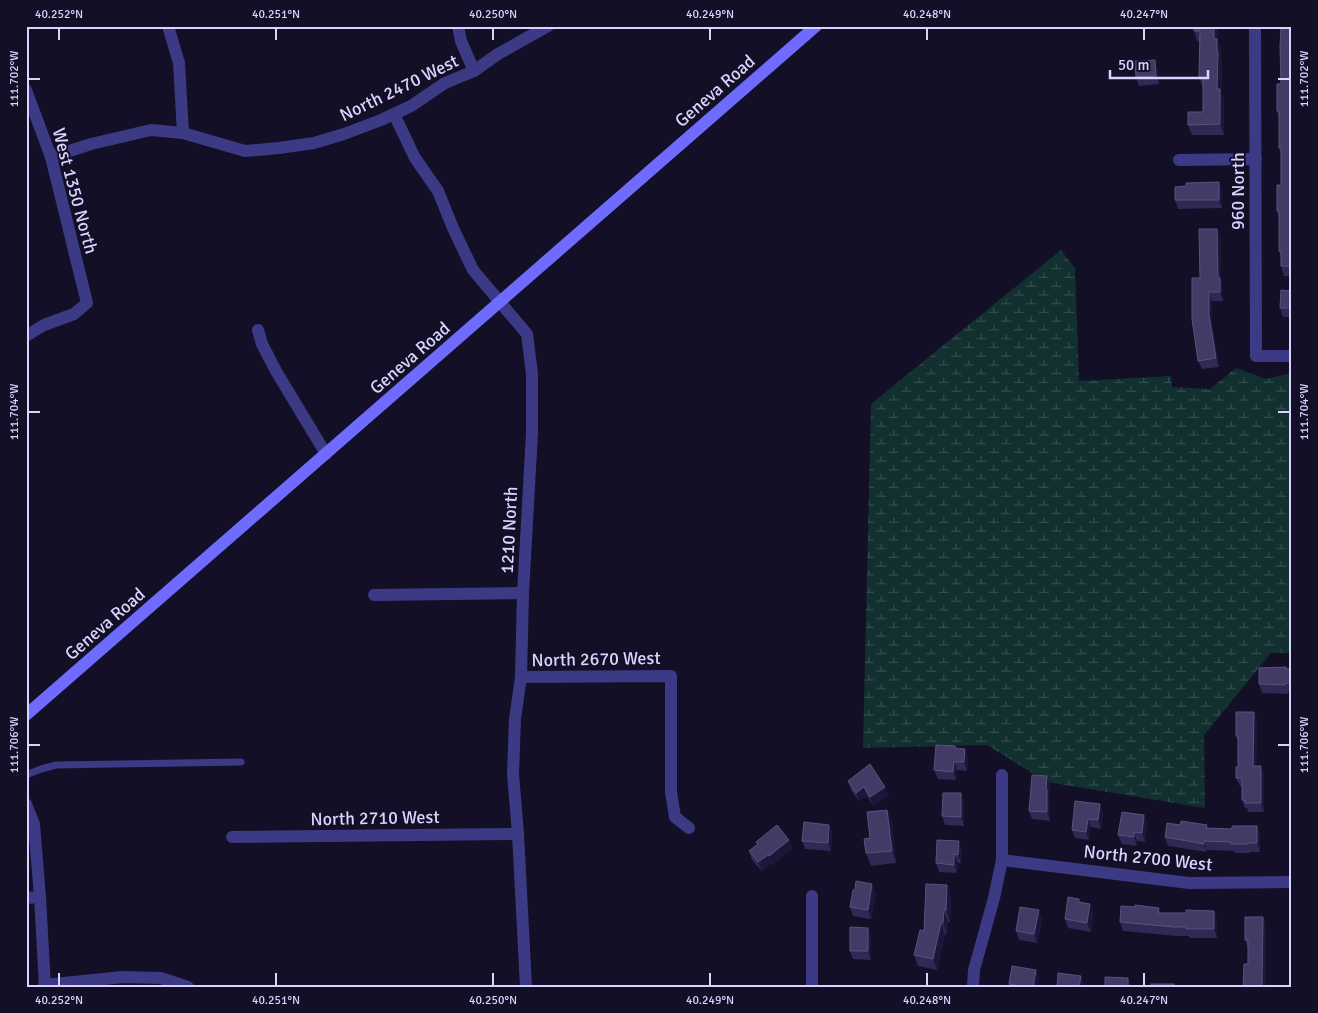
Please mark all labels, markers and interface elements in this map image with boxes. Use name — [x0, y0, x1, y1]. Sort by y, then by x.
text: 40.252°N — [35, 7, 83, 22]
text: 40.251°N — [252, 7, 300, 22]
text: 40.250°N — [469, 7, 517, 22]
text: 40.249°N — [686, 7, 734, 22]
text: 40.248°N — [903, 7, 951, 22]
text: 40.247°N — [1120, 7, 1168, 22]
scale bar — [1110, 48, 1208, 80]
street label: North 2470 West — [336, 50, 462, 126]
street label: Geneva Road — [670, 50, 760, 132]
text: 111.702°W — [7, 51, 22, 107]
text: 111.702°W — [1297, 51, 1312, 107]
text: 50 m — [1118, 56, 1149, 74]
street label: West 1350 North — [48, 126, 102, 256]
street label: 960 North — [1227, 152, 1249, 230]
street label: Geneva Road — [365, 317, 455, 399]
text: 111.704°W — [7, 384, 22, 440]
text: 111.704°W — [1297, 384, 1312, 440]
street label: 1210 North — [496, 486, 522, 574]
street label: Geneva Road — [60, 583, 150, 665]
street label: North 2670 West — [531, 647, 661, 671]
text: 111.706°W — [7, 717, 22, 773]
text: 111.706°W — [1297, 717, 1312, 773]
street label: North 2710 West — [310, 806, 440, 830]
street label: North 2700 West — [1083, 840, 1213, 876]
text: 40.252°N — [35, 993, 83, 1008]
text: 40.251°N — [252, 993, 300, 1008]
text: 40.250°N — [469, 993, 517, 1008]
text: 40.249°N — [686, 993, 734, 1008]
text: 40.248°N — [903, 993, 951, 1008]
text: 40.247°N — [1120, 993, 1168, 1008]

